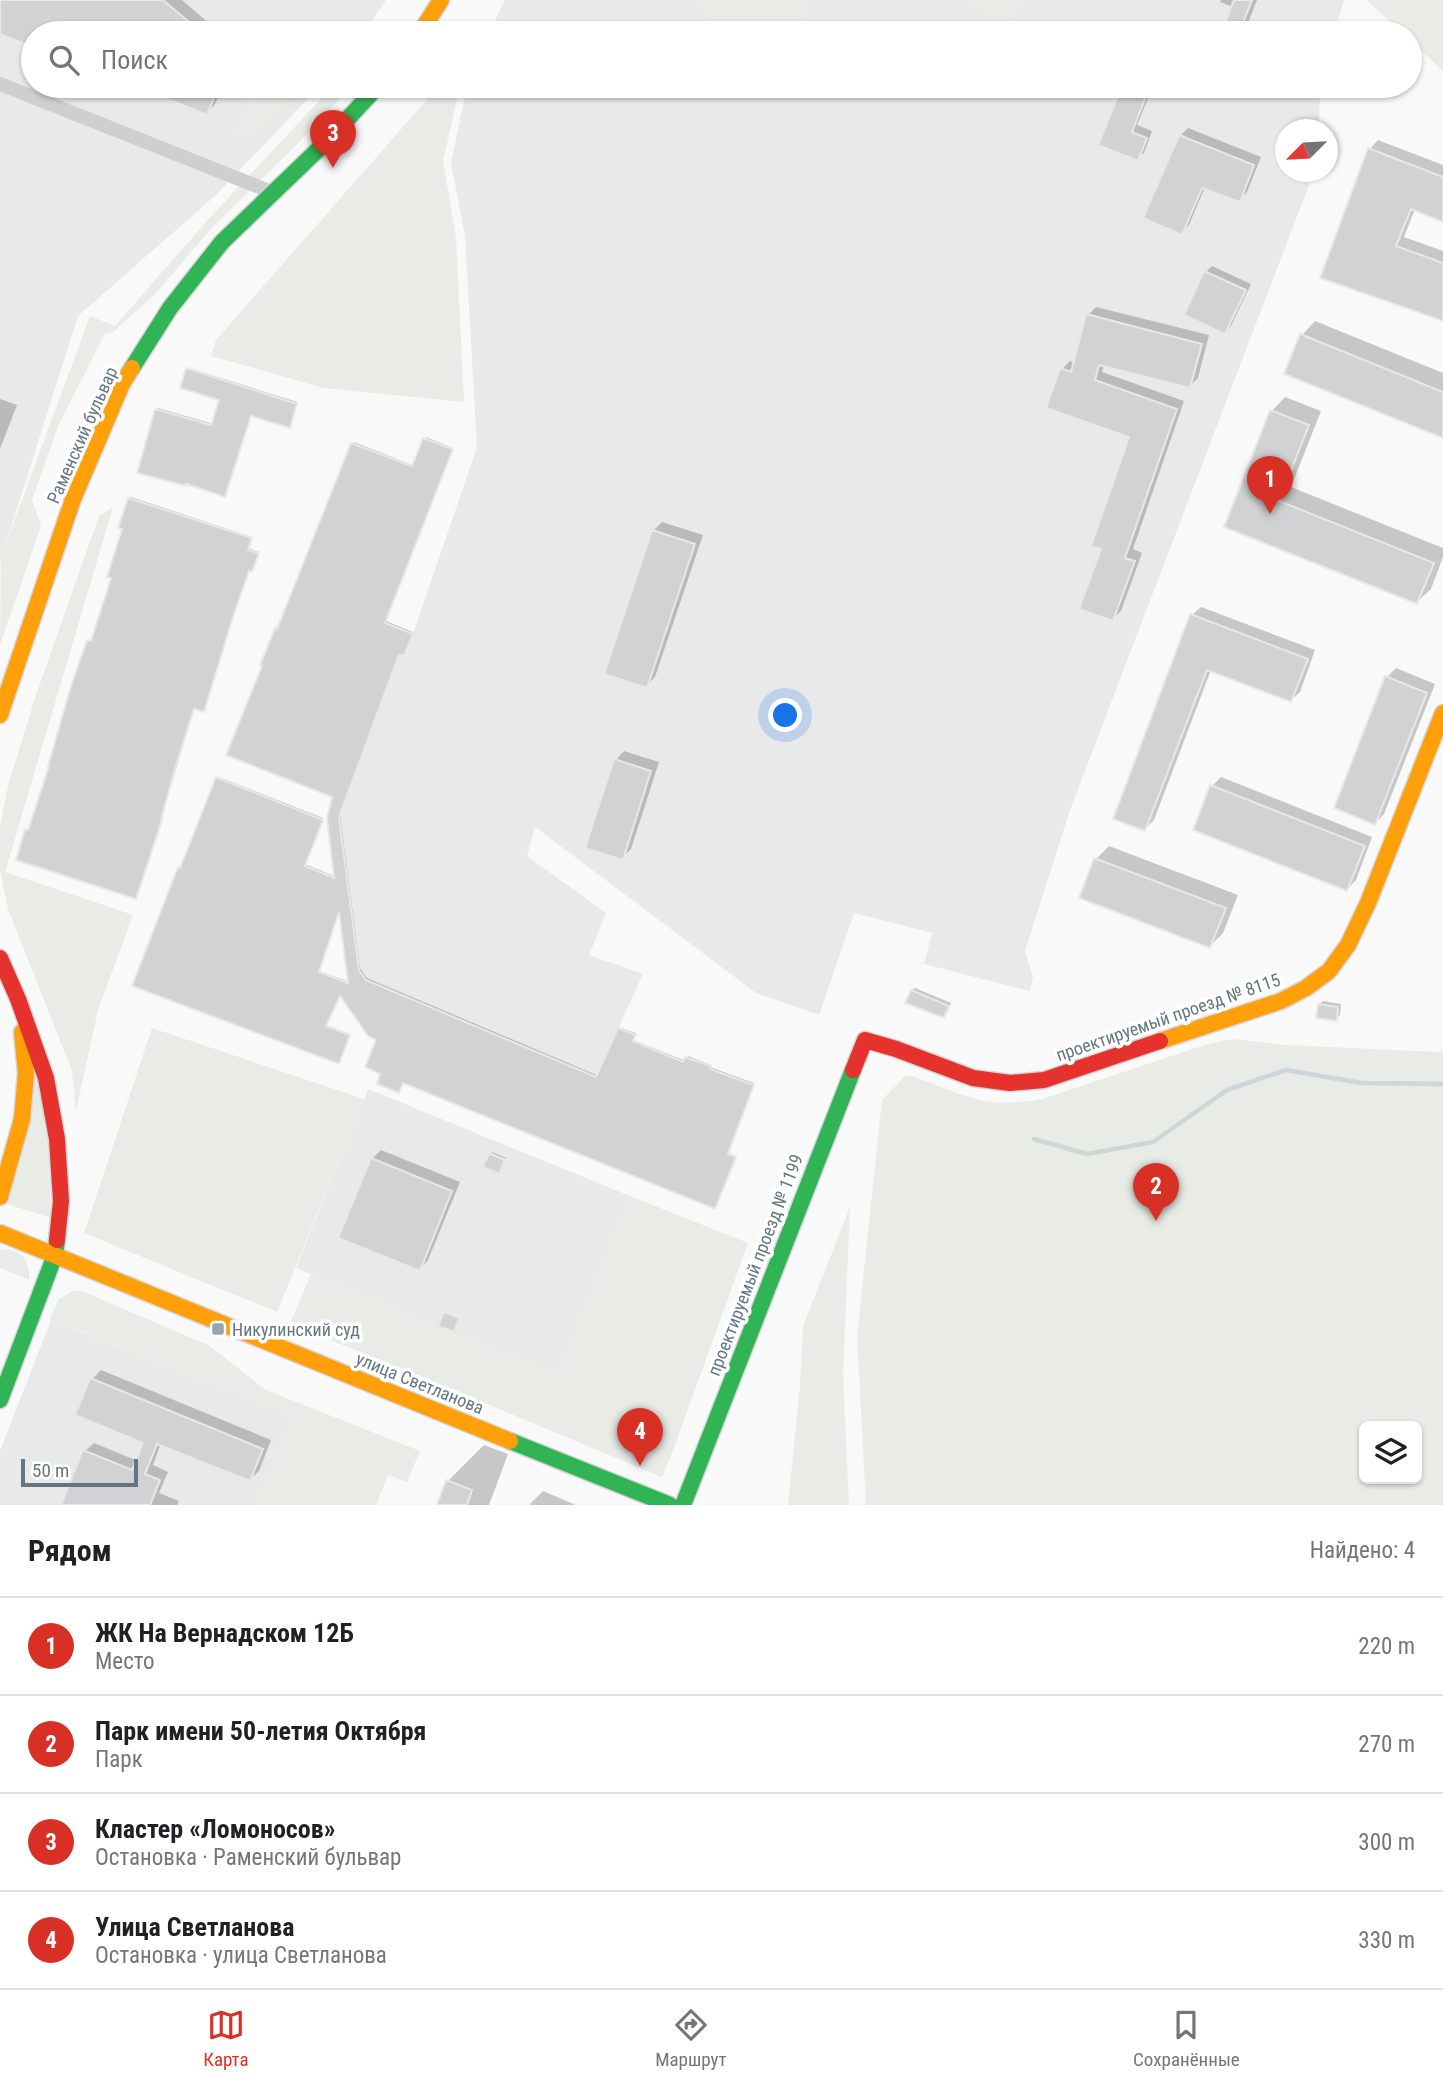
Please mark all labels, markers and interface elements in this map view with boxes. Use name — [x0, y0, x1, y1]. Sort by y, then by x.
search box — [21, 21, 1422, 98]
icon: search — [45, 41, 83, 79]
text: Поиск — [101, 45, 168, 75]
pin: 3 — [310, 110, 356, 168]
north arrow — [1275, 119, 1338, 182]
street label: Раменский бульвар — [42, 363, 122, 507]
pin: 1 — [1247, 456, 1293, 514]
your location — [768, 698, 802, 732]
street label: проектируемый проезд № 8115 — [1053, 969, 1283, 1065]
street label: проектируемый проезд № 1199 — [703, 1151, 807, 1379]
pin: 2 — [1133, 1163, 1179, 1221]
place label: Никулинский суд — [232, 1319, 360, 1340]
marker: Никулинский суд — [210, 1321, 226, 1337]
street label: улица Светланова — [353, 1348, 487, 1418]
pin: 4 — [617, 1408, 663, 1466]
map controls — [1359, 1421, 1422, 1484]
button: layers — [1359, 1421, 1422, 1484]
scale bar — [21, 1456, 138, 1488]
text: 50 m — [32, 1459, 69, 1482]
text: Рядом — [28, 1533, 112, 1568]
text: Найдено: 4 — [1310, 1537, 1415, 1564]
text: ЖК На Вернадском 12Б — [95, 1618, 354, 1648]
text: 1 — [45, 1633, 57, 1660]
text: 220 m — [1358, 1633, 1415, 1660]
text: Место — [95, 1648, 155, 1675]
text: Парк имени 50-летия Октября — [95, 1716, 426, 1746]
text: 2 — [45, 1731, 57, 1758]
text: 270 m — [1358, 1731, 1415, 1758]
text: Парк — [95, 1746, 143, 1773]
text: Кластер «Ломоносов» — [95, 1814, 335, 1844]
text: 3 — [45, 1829, 57, 1856]
text: 300 m — [1358, 1829, 1415, 1856]
text: Остановка · Раменский бульвар — [95, 1844, 401, 1871]
text: Улица Светланова — [95, 1912, 294, 1942]
text: 4 — [45, 1927, 57, 1954]
text: 330 m — [1358, 1927, 1415, 1954]
text: Остановка · улица Светланова — [95, 1942, 387, 1969]
tab: Карта — [203, 2006, 249, 2071]
tab: Маршрут — [655, 2006, 727, 2071]
tab: Сохранённые — [1133, 2006, 1240, 2071]

